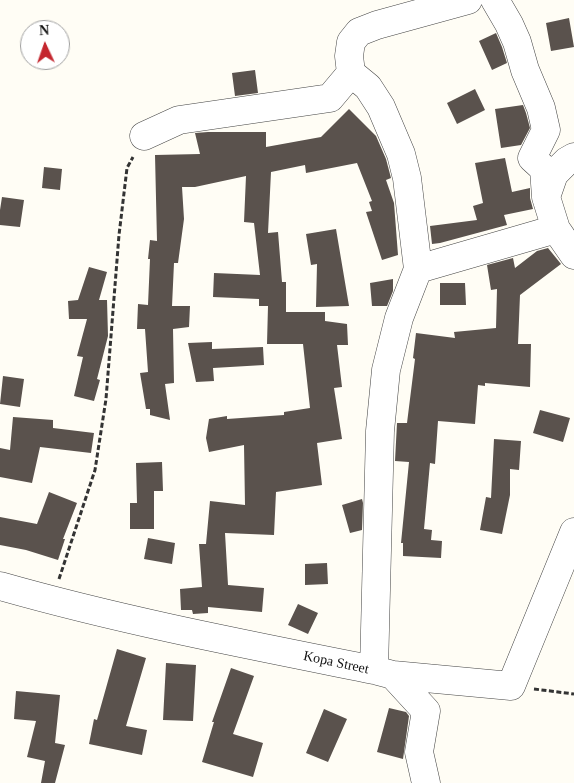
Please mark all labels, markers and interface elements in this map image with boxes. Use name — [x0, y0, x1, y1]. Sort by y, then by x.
north arrow — [20, 20, 70, 70]
text: N — [39, 23, 50, 38]
street label: Kopa Street — [302, 648, 370, 678]

